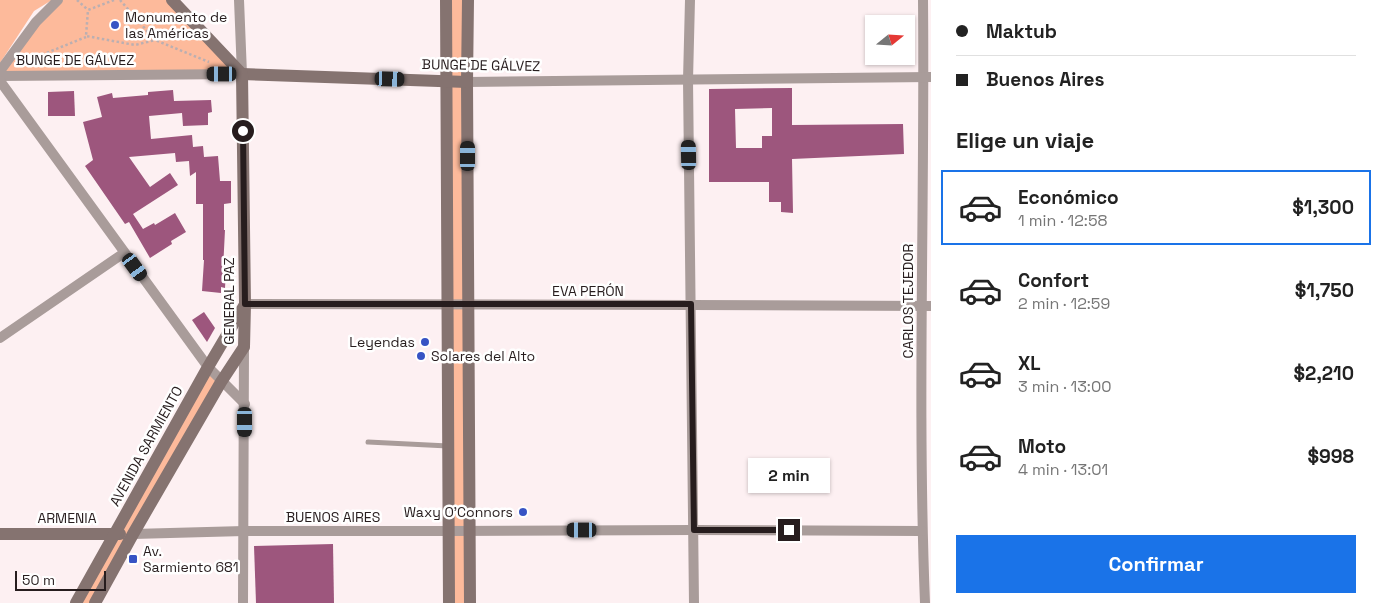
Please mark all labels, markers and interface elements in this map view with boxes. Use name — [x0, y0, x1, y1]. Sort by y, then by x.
place label: Monumento de las Américas — [125, 8, 227, 42]
north arrow — [865, 15, 915, 65]
map controls — [865, 15, 915, 65]
marker: Monumento de las Américas — [109, 19, 121, 31]
text: Maktub — [986, 19, 1057, 44]
street label: BUNGE DE GÁLVEZ — [16, 51, 134, 69]
street label: BUNGE DE GÁLVEZ — [422, 55, 540, 75]
car — [207, 67, 237, 82]
text: Buenos Aires — [986, 67, 1104, 92]
car — [374, 71, 405, 87]
route start — [232, 120, 254, 142]
text: Elige un viaje — [956, 126, 1094, 154]
car — [681, 140, 696, 170]
car — [460, 141, 475, 171]
icon: car — [958, 185, 1003, 230]
text: Económico — [1018, 185, 1119, 210]
text: $1,300 — [1292, 195, 1354, 220]
text: 1 min · 12:58 — [1018, 210, 1107, 231]
street label: CARLOS TEJEDOR — [899, 243, 917, 358]
car — [120, 250, 149, 284]
street label: GENERAL PAZ — [220, 257, 238, 345]
icon: car — [958, 268, 1003, 313]
text: Confort — [1018, 268, 1089, 293]
text: $1,750 — [1295, 278, 1354, 303]
street label: EVA PERÓN — [552, 282, 624, 300]
text: 2 min · 12:59 — [1018, 293, 1110, 314]
place label: Leyendas — [349, 333, 415, 351]
marker: Leyendas — [419, 336, 431, 348]
place label: Solares del Alto — [431, 347, 535, 365]
marker: Solares del Alto — [415, 350, 427, 362]
icon: car — [958, 351, 1003, 396]
text: XL — [1018, 351, 1041, 376]
text: $2,210 — [1293, 361, 1354, 386]
text: 3 min · 13:00 — [1018, 376, 1111, 397]
street label: AVENIDA SARMIENTO — [105, 383, 187, 509]
car — [237, 407, 252, 437]
icon: car — [958, 434, 1003, 479]
text: Moto — [1018, 434, 1066, 459]
text: $998 — [1308, 444, 1354, 469]
callout: 2 min — [748, 458, 830, 492]
text: 4 min · 13:01 — [1018, 459, 1108, 480]
text: 2 min — [768, 465, 810, 486]
place label: Waxy O'Connors — [404, 503, 513, 521]
marker: Waxy O'Connors — [517, 506, 529, 518]
street label: BUENOS AIRES — [286, 508, 380, 526]
street label: ARMENIA — [37, 509, 97, 527]
route end — [778, 519, 800, 541]
car — [567, 523, 597, 538]
button: Confirmar — [956, 535, 1356, 593]
place label: Av. Sarmiento 681 — [143, 542, 239, 576]
marker: Av. Sarmiento 681 — [127, 553, 139, 565]
scale bar — [15, 568, 106, 591]
text: 50 m — [22, 571, 55, 589]

